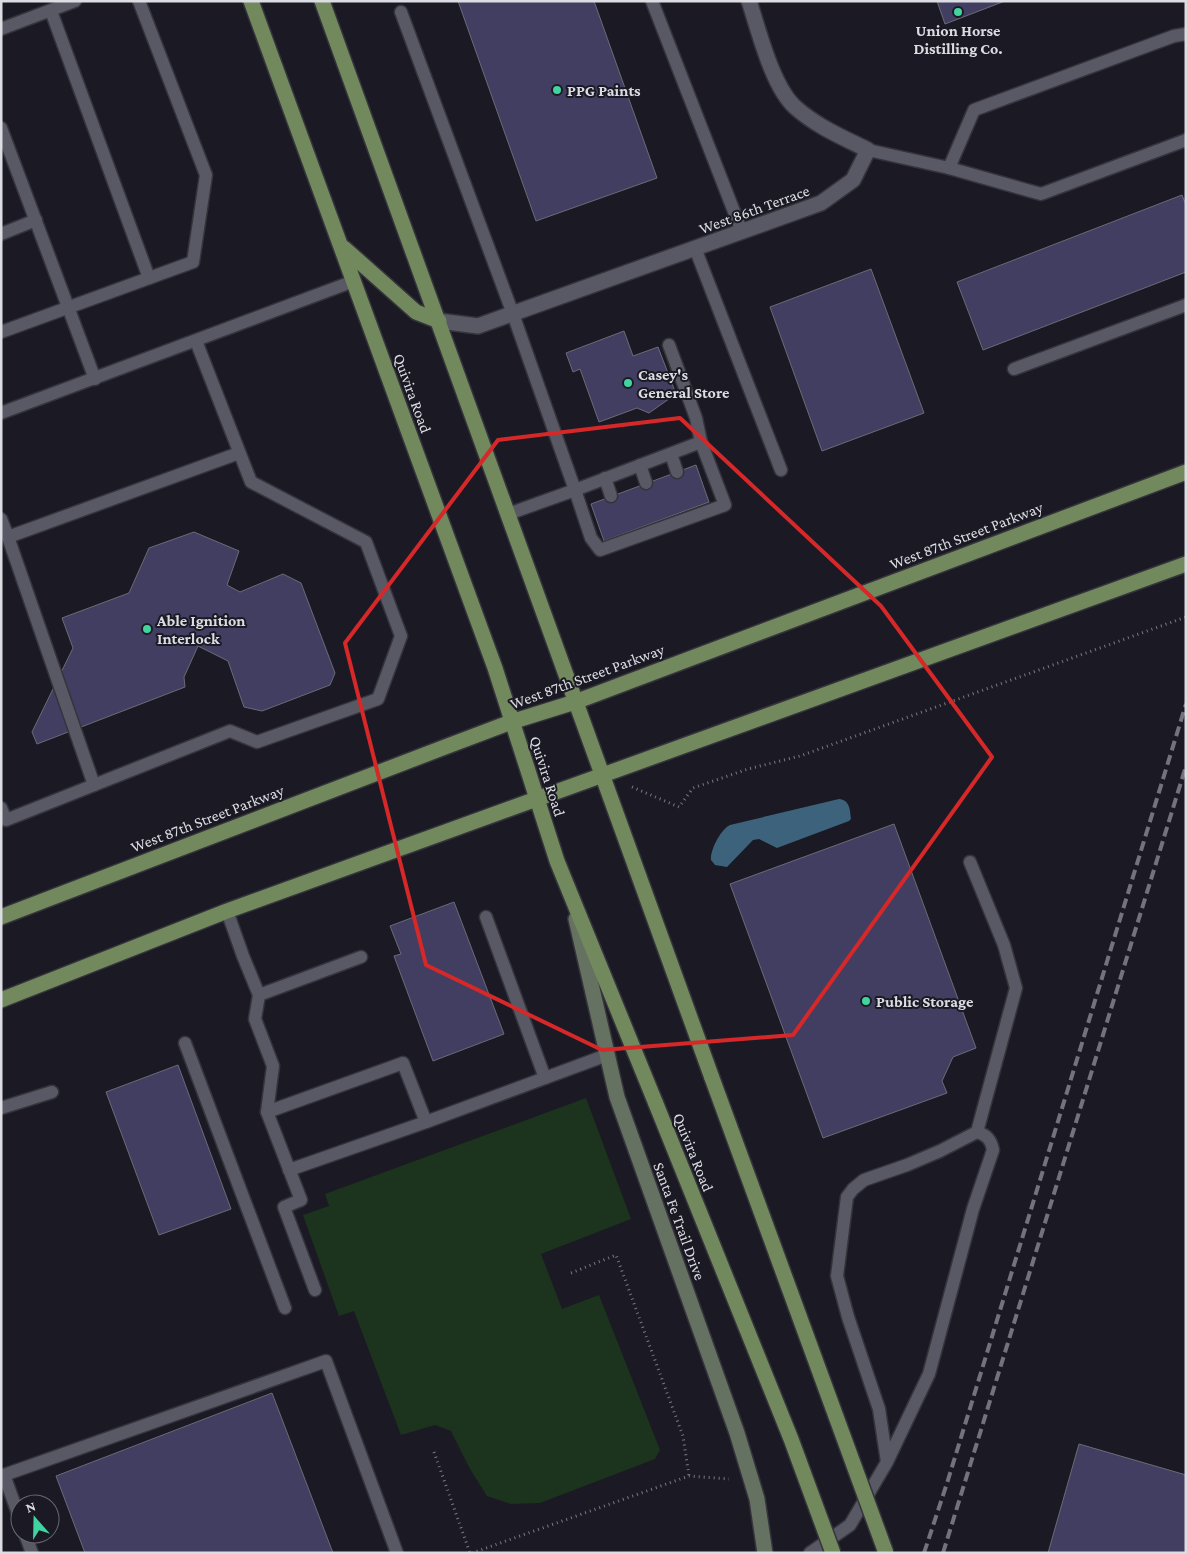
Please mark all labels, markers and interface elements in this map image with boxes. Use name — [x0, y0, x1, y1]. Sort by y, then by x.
marker: Union Horse Distilling Co. — [952, 6, 964, 18]
place label: Union Horse Distilling Co. — [913, 22, 1003, 57]
place label: PPG Paints — [567, 82, 641, 99]
marker: PPG Paints — [551, 84, 563, 96]
street label: West 86th Terrace — [697, 182, 812, 237]
street label: Quivira Road — [390, 351, 435, 436]
place label: Casey's General Store — [638, 366, 730, 401]
marker: Casey's General Store — [622, 377, 634, 389]
street label: West 87th Street Parkway — [887, 498, 1046, 573]
place label: Able Ignition Interlock — [156, 612, 246, 647]
marker: Able Ignition Interlock — [141, 623, 153, 635]
street label: West 87th Street Parkway — [508, 640, 667, 713]
street label: Quivira Road — [527, 734, 569, 819]
street label: West 87th Street Parkway — [128, 781, 287, 856]
place label: Public Storage — [876, 993, 974, 1010]
marker: Public Storage — [860, 995, 872, 1007]
street label: Quivira Road — [670, 1110, 717, 1194]
street label: Santa Fe Trail Drive — [650, 1160, 709, 1283]
north arrow — [10, 1494, 60, 1544]
text: N — [23, 1497, 38, 1516]

